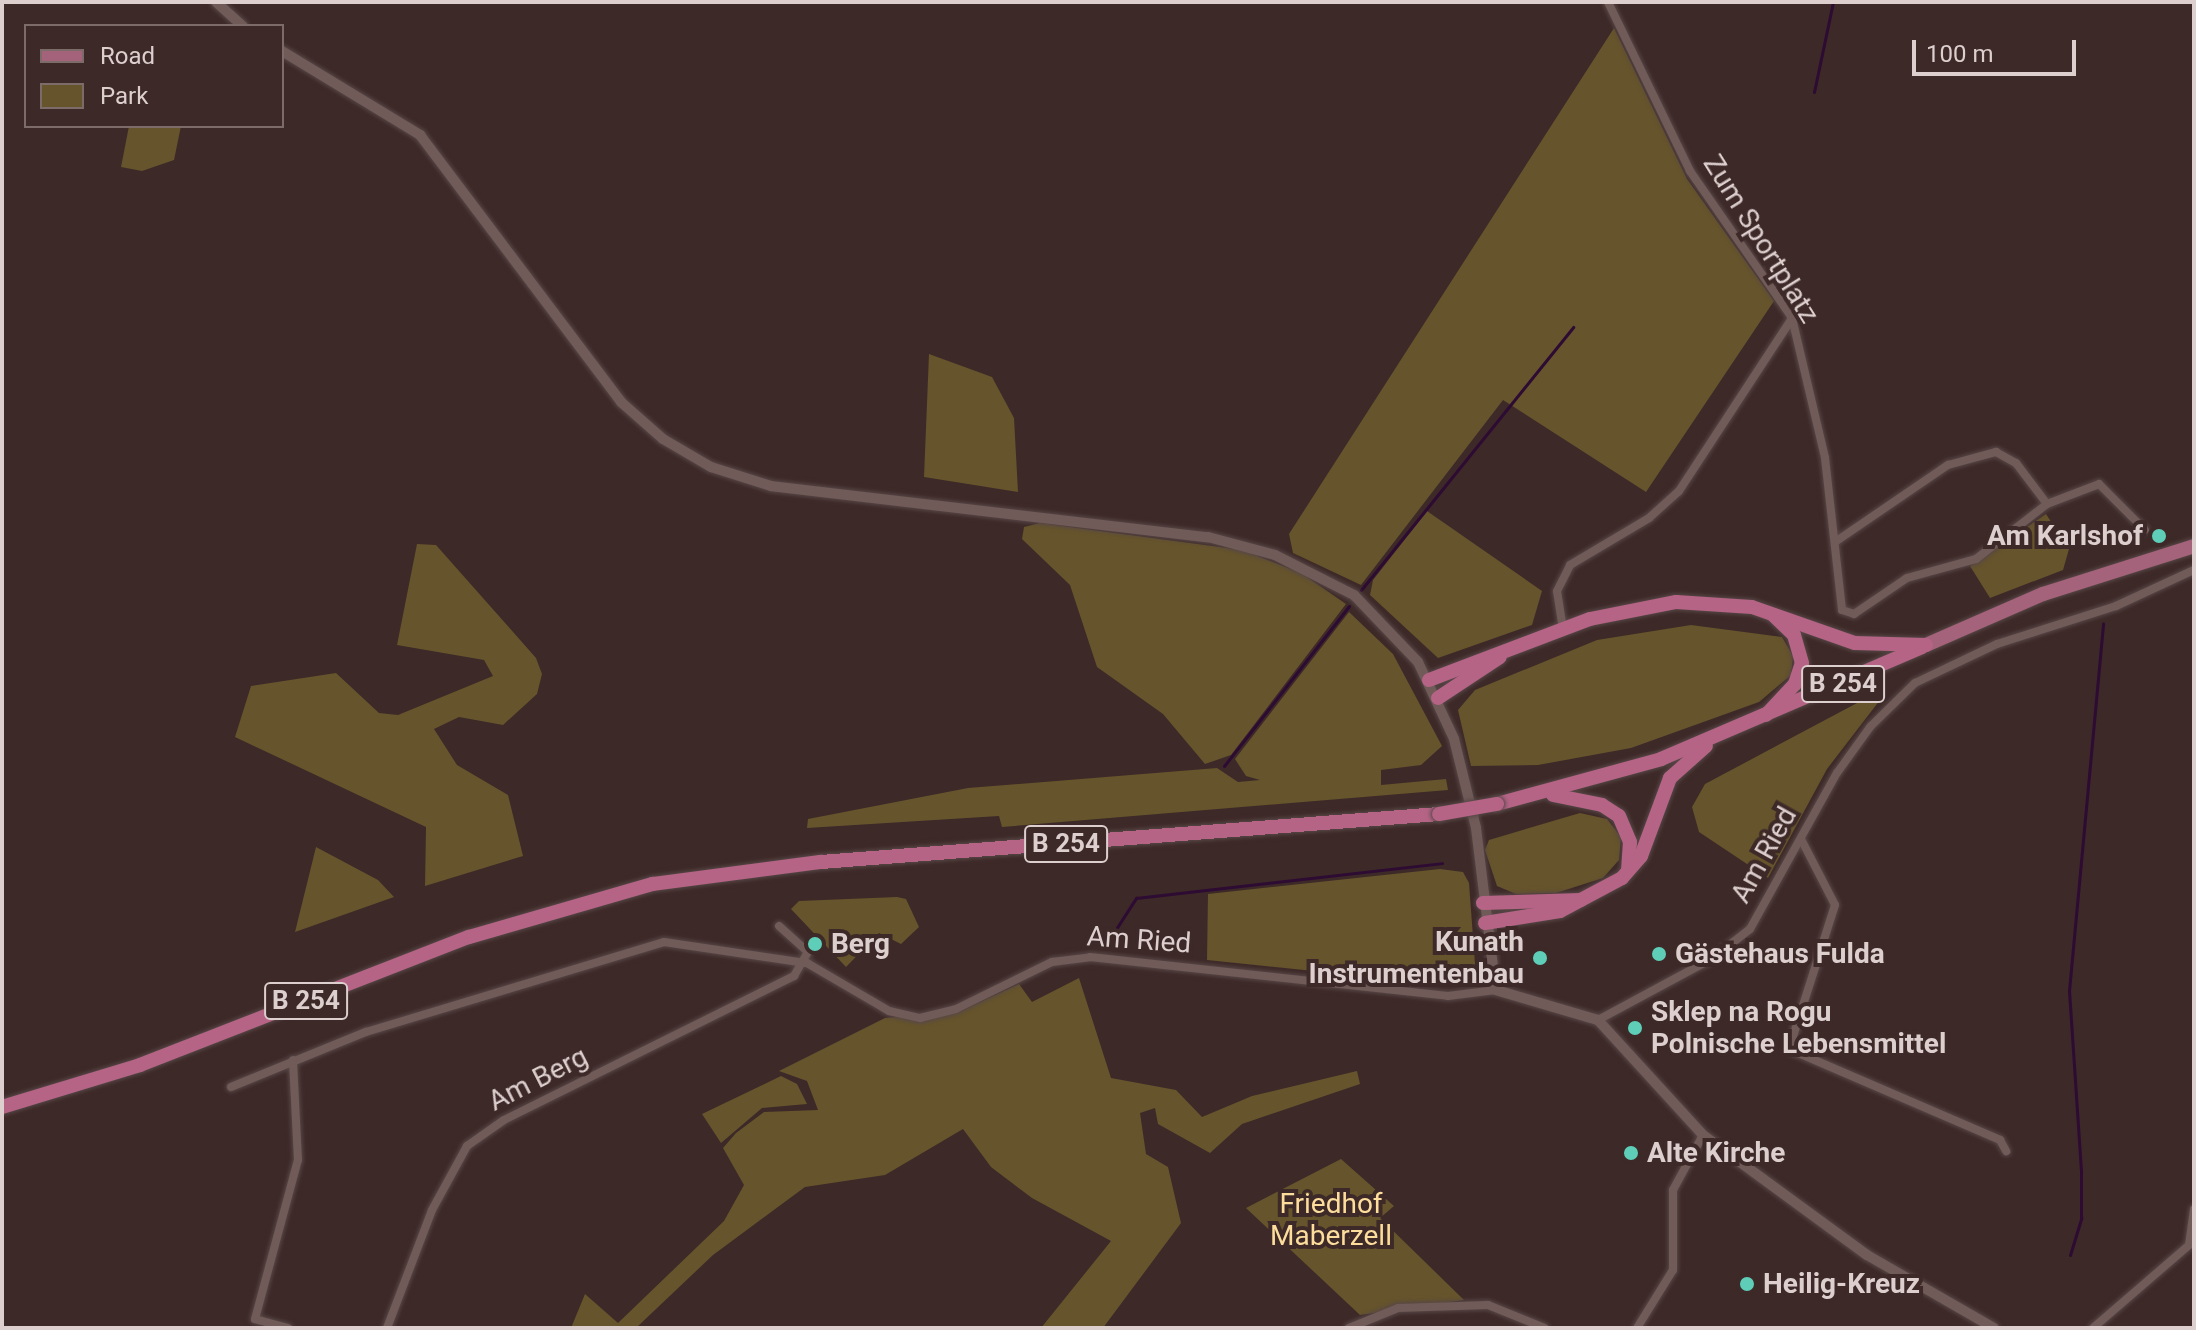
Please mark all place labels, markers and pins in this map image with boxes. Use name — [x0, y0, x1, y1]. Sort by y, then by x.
place label: Am Karlshof — [1987, 519, 2143, 553]
marker: Am Karlshof — [2150, 527, 2168, 545]
place label: Kunath Instrumentenbau — [1309, 925, 1524, 991]
place label: Berg — [831, 927, 890, 961]
marker: Berg — [806, 935, 824, 953]
place label: Gästehaus Fulda — [1675, 937, 1885, 971]
marker: Gästehaus Fulda — [1650, 945, 1668, 963]
marker: Kunath Instrumentenbau — [1531, 949, 1549, 967]
place label: Sklep na Rogu Polnische Lebensmittel — [1651, 995, 1946, 1061]
marker: Sklep na Rogu Polnische Lebensmittel — [1626, 1019, 1644, 1037]
place label: Alte Kirche — [1647, 1136, 1785, 1170]
marker: Alte Kirche — [1622, 1144, 1640, 1162]
place label: Heilig-Kreuz — [1763, 1267, 1920, 1301]
marker: Heilig-Kreuz — [1738, 1275, 1756, 1293]

